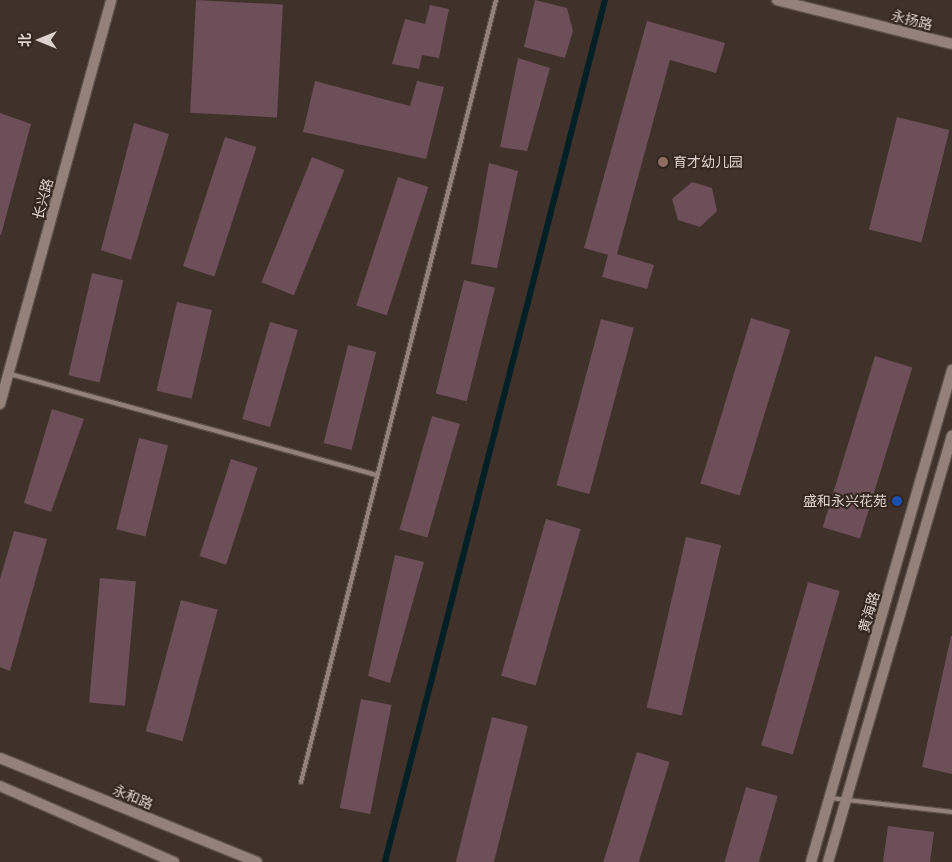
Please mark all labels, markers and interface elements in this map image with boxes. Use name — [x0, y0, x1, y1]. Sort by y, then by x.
street label: 永扬路 — [890, 7, 934, 33]
north arrow — [15, 15, 65, 65]
text: 北 — [16, 33, 34, 47]
place label: 育才幼儿园 — [673, 154, 743, 170]
marker: 育才幼儿园 — [657, 156, 669, 168]
street label: 长兴路 — [29, 177, 57, 221]
place label: 盛和永兴花苑 — [803, 493, 887, 509]
marker: 盛和永兴花苑 — [891, 495, 903, 507]
street label: 黄海路 — [855, 589, 883, 635]
street label: 永和路 — [110, 781, 156, 813]

